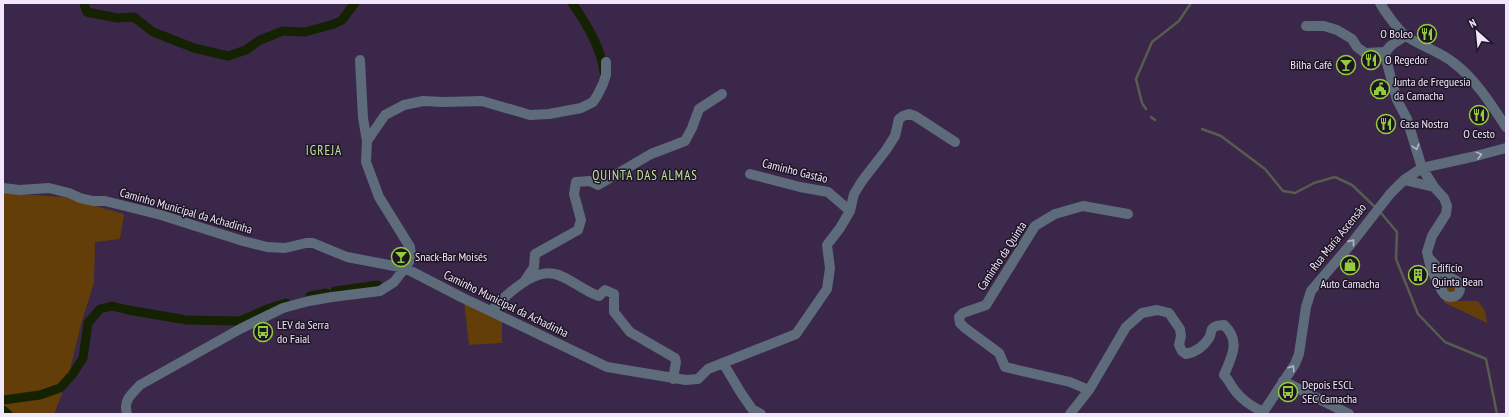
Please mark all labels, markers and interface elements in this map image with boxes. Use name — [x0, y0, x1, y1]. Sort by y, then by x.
north arrow — [1457, 12, 1497, 52]
text: N — [1467, 15, 1478, 31]
restaurant icon: O Boleo — [1416, 23, 1438, 45]
place label: O Boleo — [1380, 26, 1413, 41]
restaurant icon: O Regedor — [1360, 49, 1382, 71]
place label: O Regedor — [1385, 52, 1429, 67]
bar icon: Bilha Café — [1335, 54, 1357, 76]
place label: Bilha Café — [1290, 57, 1332, 72]
place label: Junta de Freguesia da Camacha — [1393, 74, 1471, 103]
public building icon: Junta de Freguesia da Camacha — [1369, 78, 1391, 100]
restaurant icon: O Cesto — [1468, 104, 1490, 126]
restaurant icon: Casa Nostra — [1375, 113, 1397, 135]
place label: Casa Nostra — [1400, 116, 1449, 131]
place label: O Cesto — [1463, 126, 1495, 141]
district label: IGREJA — [306, 142, 342, 159]
one-way arrow — [1411, 143, 1419, 150]
one-way arrow — [1476, 151, 1483, 160]
street label: Caminho Gastão — [761, 155, 829, 186]
district label: QUINTA DAS ALMAS — [592, 167, 698, 184]
street label: Caminho Municipal da Achadinha — [118, 184, 254, 237]
street label: Rua Maria Ascensão — [1306, 200, 1369, 273]
street label: Caminho da Quinta — [974, 218, 1030, 293]
one-way arrow — [1347, 240, 1354, 247]
bar icon: Snack-Bar Moisés — [390, 246, 412, 268]
place label: Snack-Bar Moisés — [415, 249, 487, 264]
shop icon: Auto Camacha — [1339, 254, 1361, 276]
place label: Edifício Quinta Bean — [1432, 260, 1483, 289]
building icon: Edifício Quinta Bean — [1407, 264, 1429, 286]
street label: Caminho Municipal da Achadinha — [441, 267, 571, 340]
place label: Auto Camacha — [1321, 276, 1380, 291]
place label: LEV da Serra do Faial — [277, 317, 329, 346]
bus stop icon: LEV da Serra do Faial — [252, 321, 274, 343]
one-way arrow — [1287, 365, 1294, 372]
place label: Depois ESCL SEC Camacha — [1302, 377, 1357, 406]
bus stop icon: Depois ESCL SEC Camacha — [1277, 381, 1299, 403]

